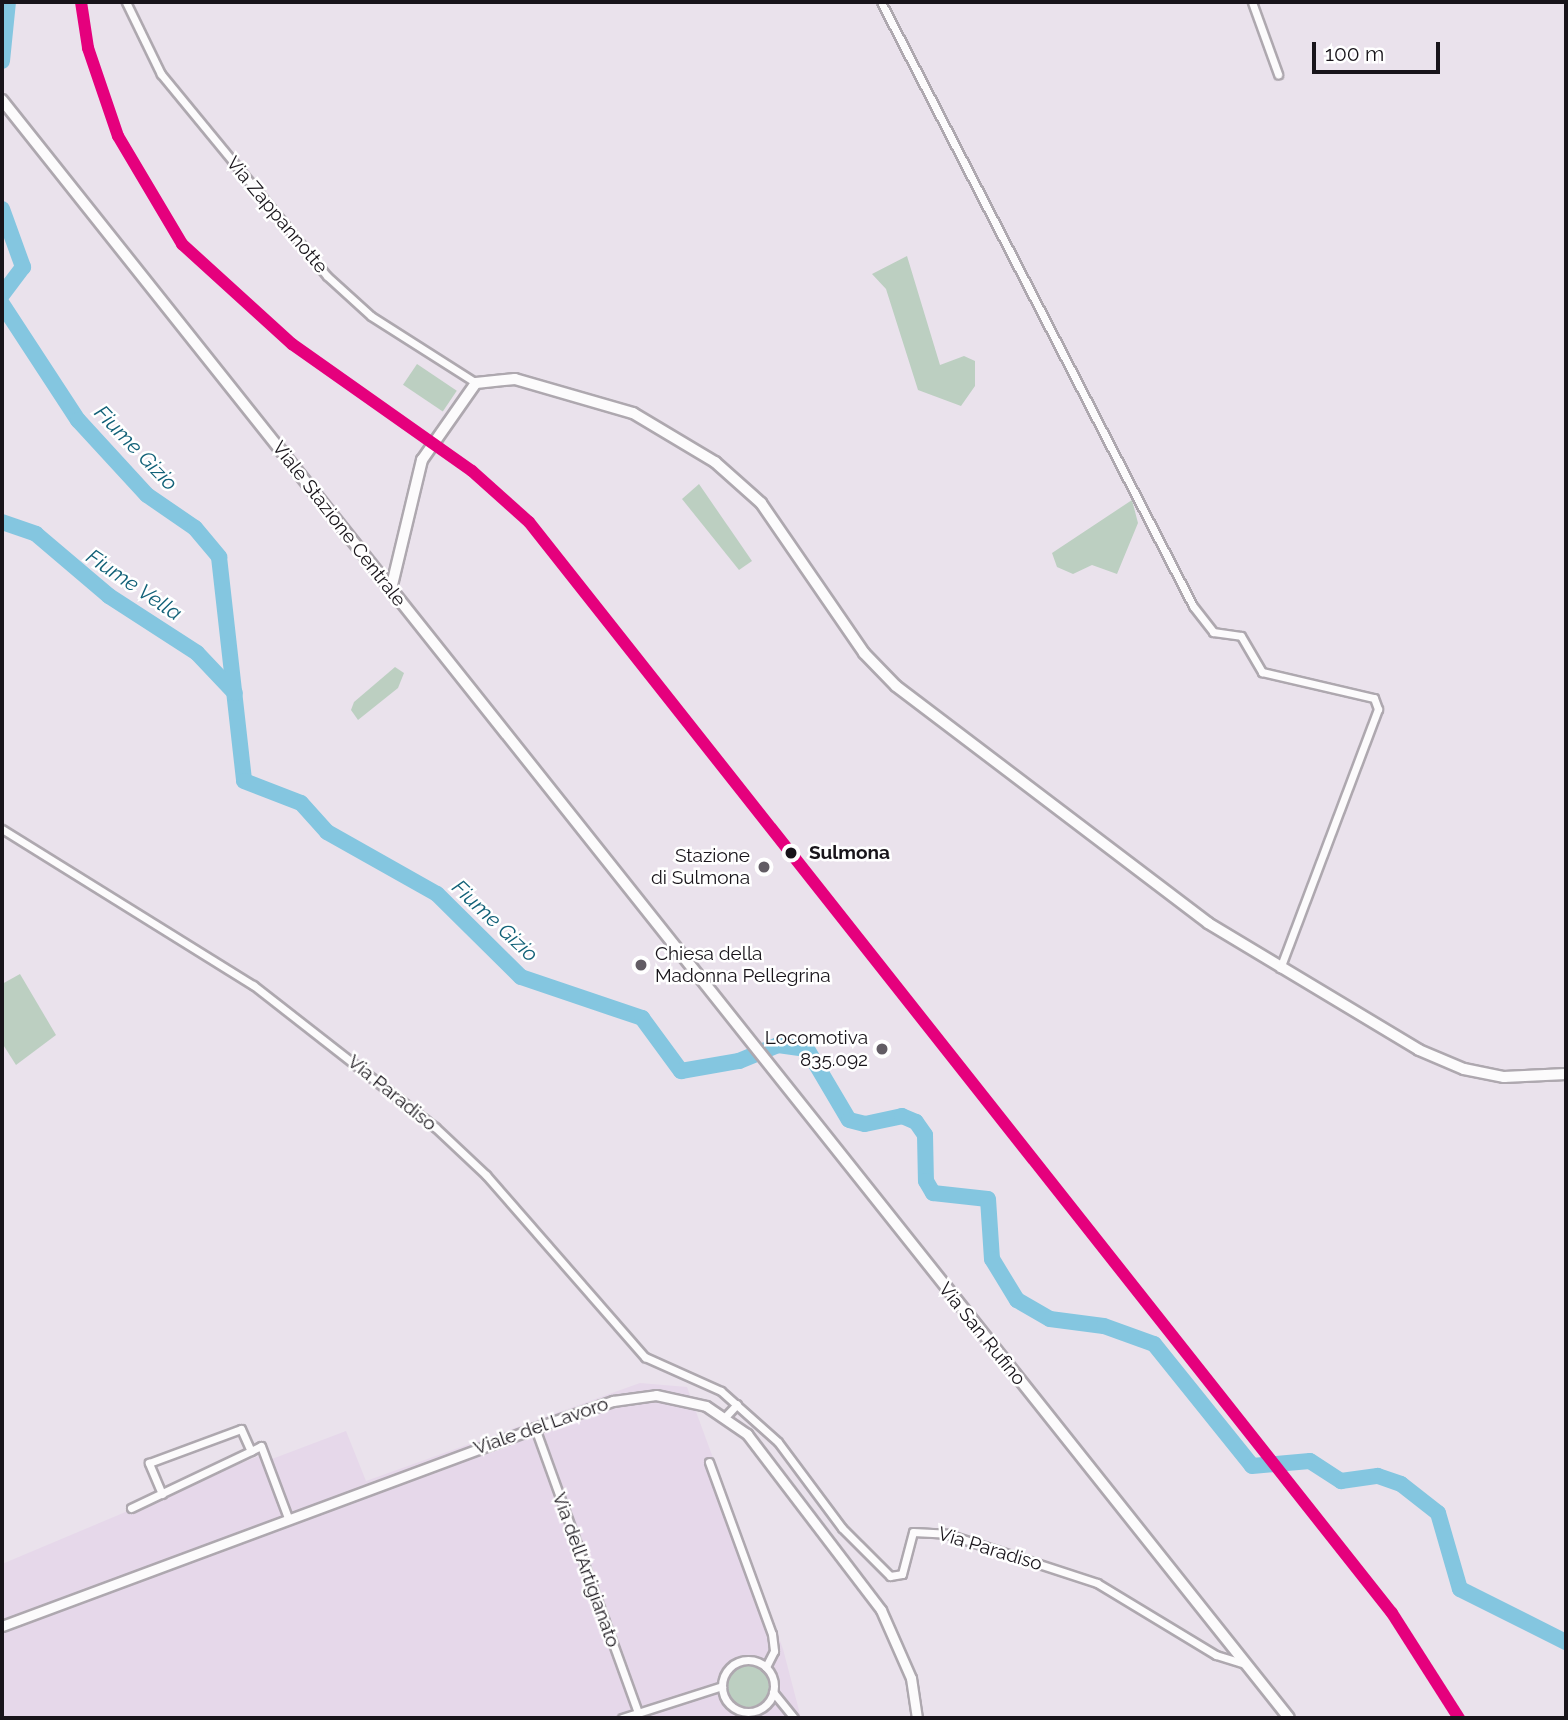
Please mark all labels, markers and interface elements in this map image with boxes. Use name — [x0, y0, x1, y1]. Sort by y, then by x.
scale bar — [1316, 28, 1444, 72]
text: 100 m — [1325, 41, 1384, 66]
street label: Via Zappannotte — [222, 152, 332, 278]
water label: Fiume Gizio — [89, 400, 183, 496]
street label: Viale Stazione Centrale — [267, 437, 411, 611]
water label: Fiume Vella — [81, 544, 187, 626]
marker: Sulmona — [779, 841, 803, 865]
place label: Sulmona — [809, 842, 890, 864]
place label: Stazione di Sulmona — [651, 845, 750, 889]
marker: Stazione di Sulmona — [756, 859, 772, 875]
water label: Fiume Gizio — [447, 875, 543, 967]
place label: Chiesa della Madonna Pellegrina — [655, 943, 831, 987]
marker: Chiesa della Madonna Pellegrina — [633, 957, 649, 973]
place label: Locomotiva 835.092 — [765, 1027, 868, 1071]
marker: Locomotiva 835.092 — [874, 1041, 890, 1057]
street label: Via Paradiso — [343, 1050, 441, 1136]
street label: Via San Rufino — [934, 1278, 1030, 1390]
street label: Viale del Lavoro — [470, 1392, 612, 1460]
street label: Via dell'Artigianato — [547, 1490, 625, 1650]
street label: Via Paradiso — [935, 1522, 1045, 1576]

